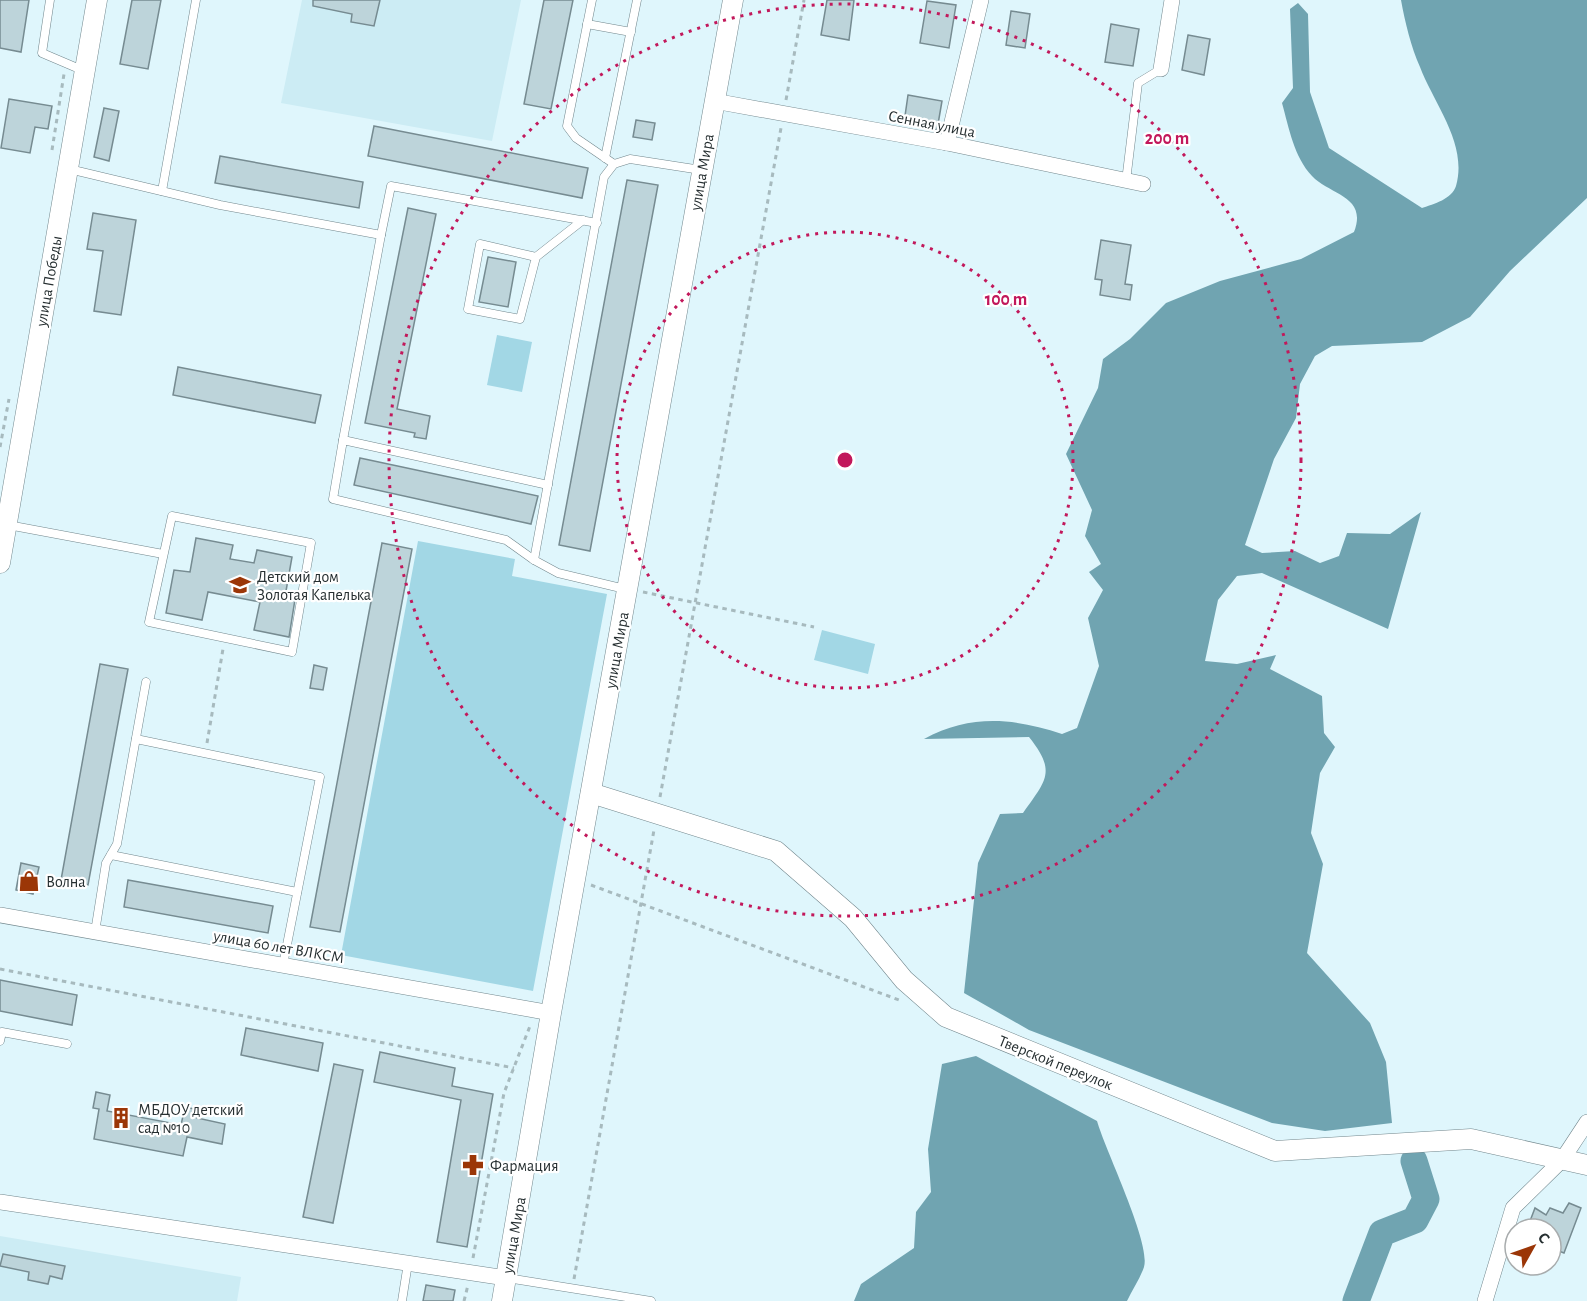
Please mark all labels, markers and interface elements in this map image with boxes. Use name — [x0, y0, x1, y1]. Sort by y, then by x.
street label: Сенная улица — [887, 108, 977, 141]
text: 200 m — [1145, 130, 1189, 148]
street label: улица Мира — [687, 133, 718, 213]
street label: улица Победы — [33, 235, 66, 329]
text: 100 m — [985, 291, 1027, 309]
centre of rings — [835, 450, 855, 470]
place label: Детский дом Золотая Капелька — [257, 569, 371, 603]
school or university icon: Детский дом Золотая Капелька — [228, 573, 252, 597]
street label: улица Мира — [602, 611, 633, 691]
shop icon: Волна — [17, 869, 41, 893]
place label: Волна — [46, 874, 86, 890]
street label: улица 60 лет ВЛКСМ — [211, 927, 345, 967]
street label: Тверской переулок — [996, 1033, 1116, 1094]
place label: МБДОУ детский сад №10 — [138, 1102, 244, 1136]
building icon: МБДОУ детский сад №10 — [109, 1106, 133, 1130]
pharmacy icon: Фармация — [461, 1153, 485, 1177]
place label: Фармация — [490, 1158, 558, 1174]
street label: улица Мира — [499, 1196, 530, 1276]
north arrow — [1503, 1217, 1563, 1277]
text: С — [1535, 1229, 1553, 1247]

